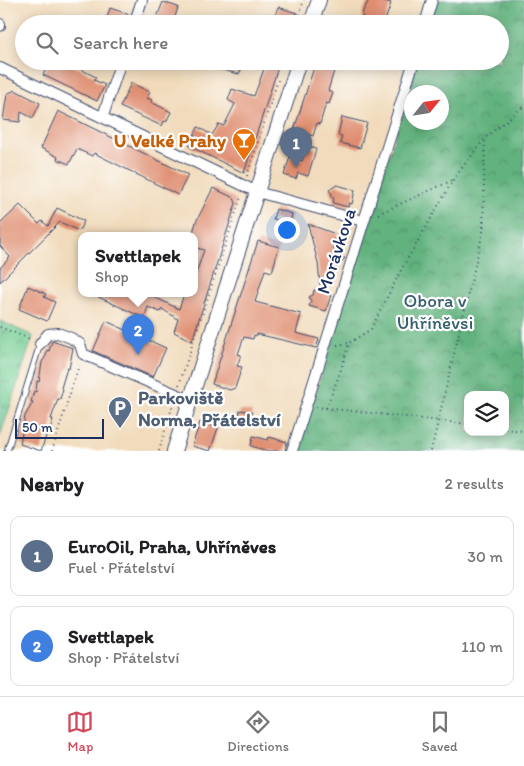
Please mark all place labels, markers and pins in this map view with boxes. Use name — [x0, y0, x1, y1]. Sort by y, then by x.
bar icon: U Velké Prahy — [231, 127, 257, 161]
pin: 1 — [280, 127, 312, 168]
place label: U Velké Prahy — [114, 129, 226, 152]
pin: 2 — [122, 314, 154, 355]
place label: Parkoviště Norma, Přátelství — [138, 386, 281, 431]
parking icon: Parkoviště Norma, Přátelství — [107, 395, 133, 429]

